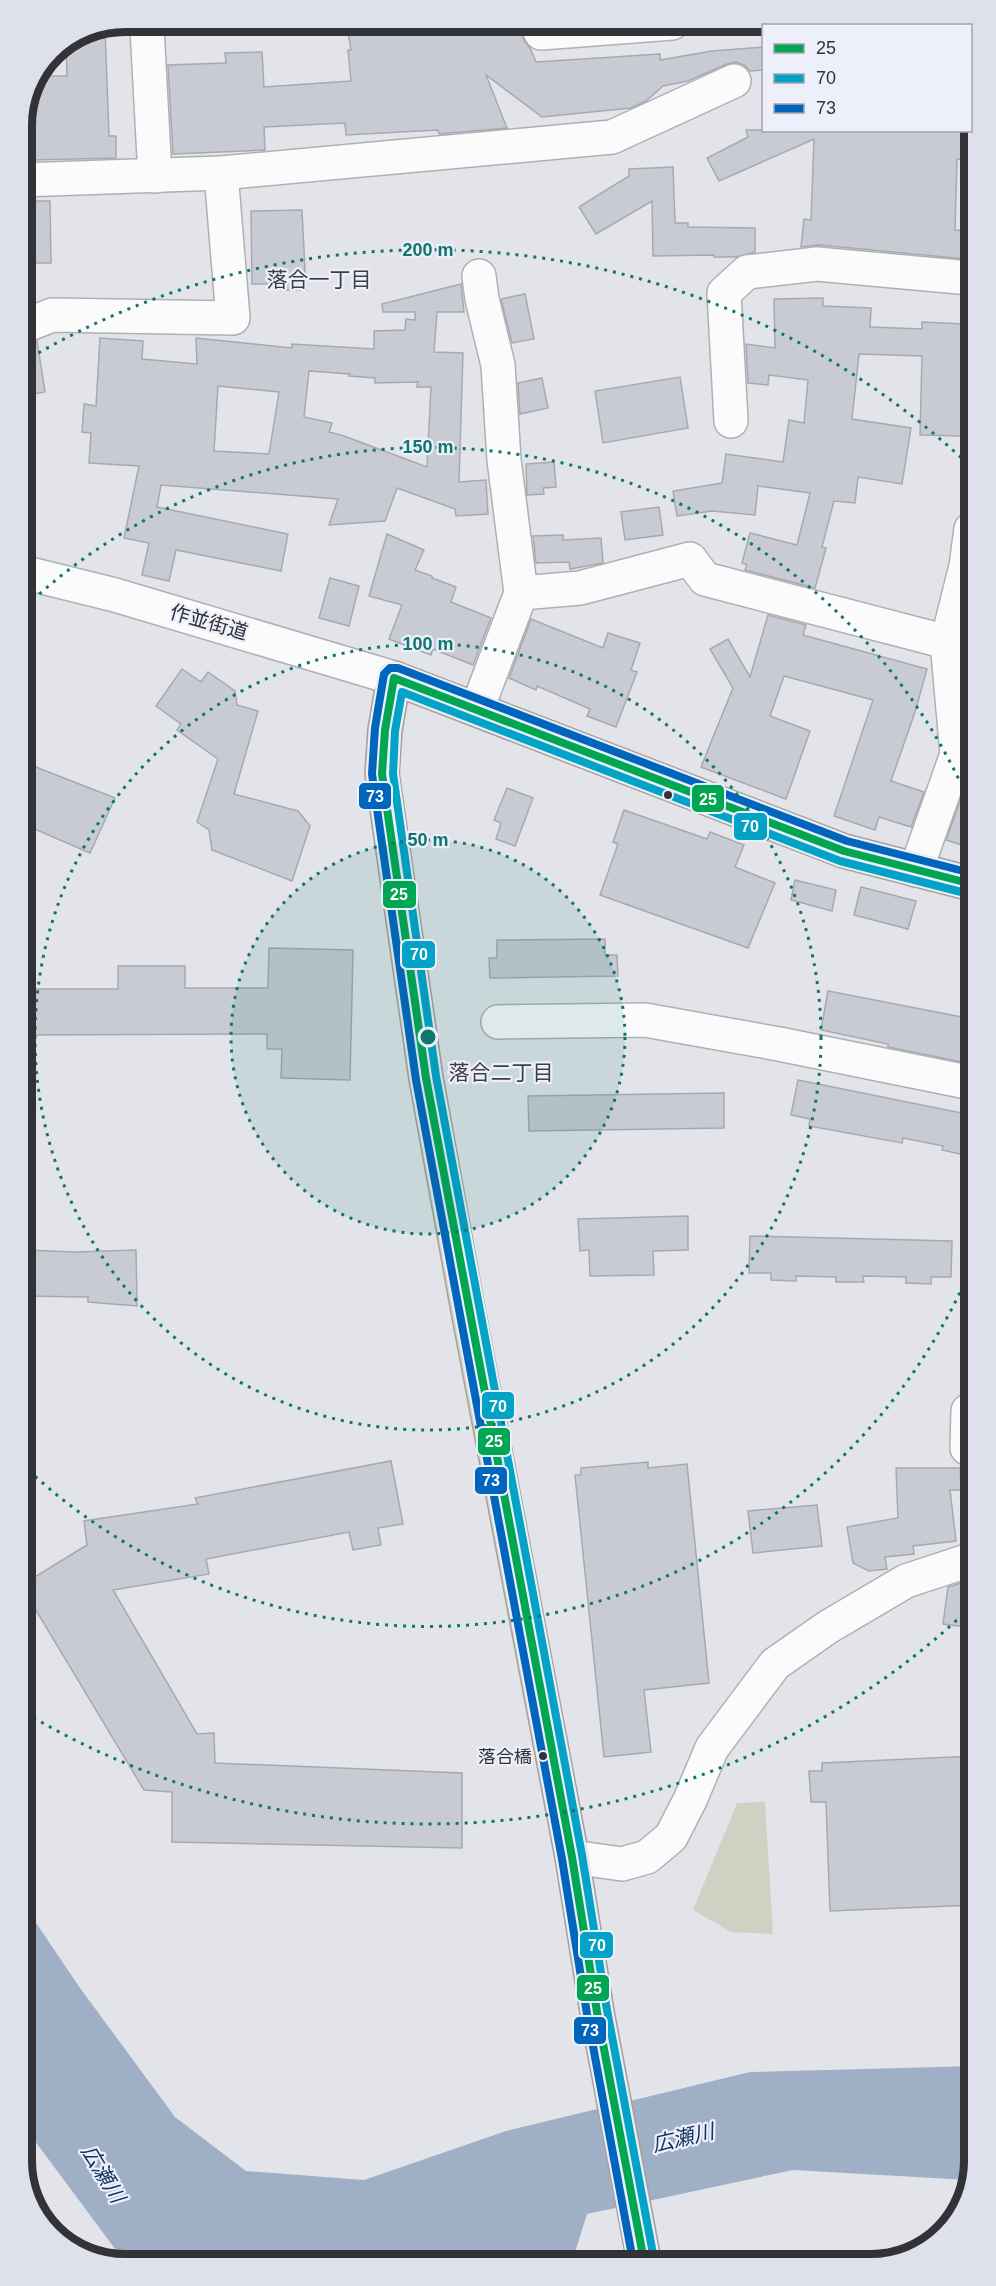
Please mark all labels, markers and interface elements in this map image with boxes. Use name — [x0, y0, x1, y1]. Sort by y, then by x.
legend — [762, 24, 972, 132]
text: 25 — [816, 38, 836, 58]
text: 70 — [816, 68, 836, 88]
text: 73 — [816, 98, 836, 118]
text: 200 m — [402, 240, 454, 260]
district label: 落合一丁目 — [267, 268, 372, 291]
text: 150 m — [402, 437, 454, 457]
street label: 作並街道 — [168, 600, 250, 644]
text: 100 m — [402, 634, 454, 654]
line badge: 73 — [358, 782, 392, 810]
line badge: 25 — [691, 784, 725, 813]
text: 73 — [366, 788, 384, 805]
unlabelled marker — [662, 789, 674, 801]
text: 25 — [699, 791, 717, 808]
line badge: 70 — [733, 812, 768, 841]
text: 70 — [741, 818, 759, 835]
text: 50 m — [407, 830, 449, 850]
line badge: 25 — [382, 880, 417, 909]
text: 25 — [390, 886, 408, 903]
line badge: 70 — [401, 940, 436, 969]
text: 70 — [410, 946, 428, 963]
centre of rings — [418, 1027, 438, 1047]
district label: 落合二丁目 — [449, 1061, 554, 1084]
line badge: 70 — [481, 1391, 515, 1420]
text: 70 — [489, 1398, 507, 1415]
line badge: 25 — [477, 1427, 511, 1456]
text: 25 — [485, 1433, 503, 1450]
line badge: 73 — [474, 1466, 508, 1495]
text: 73 — [482, 1472, 500, 1489]
place label: 落合橋 — [478, 1747, 532, 1767]
marker: 落合橋 — [537, 1750, 549, 1762]
line badge: 70 — [579, 1931, 614, 1959]
text: 70 — [588, 1937, 606, 1954]
line badge: 25 — [576, 1974, 610, 2002]
text: 25 — [584, 1980, 602, 1997]
line badge: 73 — [573, 2016, 607, 2045]
text: 73 — [581, 2022, 599, 2039]
water label: 広瀬川 — [650, 2119, 718, 2156]
water label: 広瀬川 — [77, 2141, 131, 2208]

